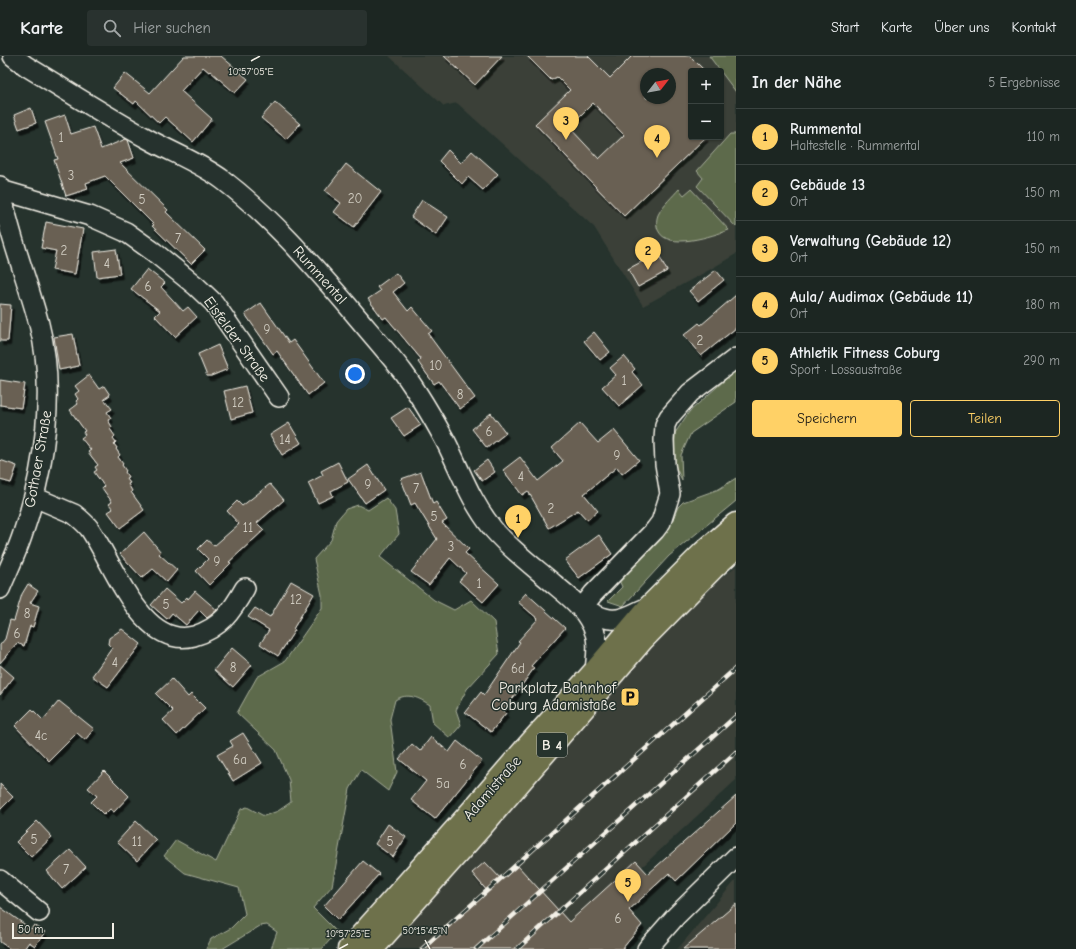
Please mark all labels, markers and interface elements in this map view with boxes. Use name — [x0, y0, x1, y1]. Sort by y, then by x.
search box — [87, 10, 367, 46]
text: Karte — [20, 17, 63, 39]
icon: search — [101, 17, 123, 39]
text: Hier suchen — [133, 19, 211, 37]
text: Start — [831, 19, 859, 36]
text: Karte — [881, 19, 912, 36]
text: Über uns — [934, 19, 989, 36]
text: Kontakt — [1011, 19, 1056, 36]
text: 10°57'05"E — [229, 66, 273, 78]
north arrow — [640, 68, 676, 104]
map controls — [688, 68, 724, 140]
button: + — [688, 68, 724, 104]
text: In der Nähe — [752, 73, 841, 92]
text: 5 Ergebnisse — [988, 75, 1060, 90]
button: − — [688, 104, 724, 140]
pin: 3 — [553, 107, 579, 140]
text: Rummental — [790, 120, 862, 138]
pin: 4 — [644, 125, 670, 158]
text: 1 — [762, 129, 768, 144]
text: 110 m — [1027, 129, 1060, 144]
house number: 1 — [58, 130, 64, 145]
text: Haltestelle · Rummental — [790, 138, 920, 153]
house number: 3 — [68, 168, 74, 183]
text: Gebäude 13 — [790, 176, 865, 194]
text: 2 — [762, 185, 768, 200]
text: 150 m — [1025, 185, 1060, 200]
house number: 20 — [348, 191, 362, 206]
house number: 5 — [138, 192, 146, 207]
text: Ort — [790, 194, 807, 209]
house number: 7 — [175, 231, 181, 246]
text: Verwaltung (Gebäude 12) — [790, 232, 951, 250]
pin: 2 — [635, 237, 661, 270]
text: 3 — [762, 241, 768, 256]
text: 150 m — [1025, 241, 1060, 256]
street label: Rummental — [289, 242, 351, 308]
house number: 2 — [61, 243, 68, 258]
text: Ort — [790, 250, 807, 265]
house number: 4 — [104, 256, 110, 271]
house number: 6 — [144, 279, 152, 294]
text: Aula/ Audimax (Gebäude 11) — [790, 288, 973, 306]
street label: Eisfelder Straße — [200, 293, 274, 386]
text: 4 — [762, 297, 768, 312]
text: 180 m — [1025, 297, 1060, 312]
text: Ort — [790, 306, 807, 321]
house number: 9 — [264, 322, 271, 337]
house number: 2 — [697, 333, 704, 348]
text: Athletik Fitness Coburg — [790, 344, 940, 362]
text: 5 — [762, 353, 768, 368]
text: 290 m — [1023, 353, 1060, 368]
house number: 10 — [429, 358, 443, 373]
text: Sport · Lossaustraße — [790, 362, 902, 377]
your location — [345, 364, 365, 384]
house number: 1 — [621, 373, 627, 388]
house number: 8 — [457, 387, 464, 402]
house number: 12 — [232, 395, 244, 410]
button: Speichern — [752, 400, 902, 437]
button: Teilen — [910, 400, 1060, 437]
street label: Gothaer Straße — [21, 408, 55, 509]
house number: 6 — [485, 424, 493, 439]
house number: 14 — [279, 432, 291, 447]
house number: 9 — [614, 448, 621, 463]
house number: 4 — [518, 469, 524, 484]
house number: 9 — [365, 477, 372, 492]
house number: 7 — [413, 481, 419, 496]
house number: 2 — [548, 501, 555, 516]
pin: 1 — [505, 505, 531, 538]
house number: 5 — [430, 509, 438, 524]
house number: 11 — [243, 520, 253, 535]
house number: 3 — [448, 539, 454, 554]
house number: 9 — [214, 554, 221, 569]
house number: 1 — [476, 576, 482, 591]
house number: 12 — [290, 592, 302, 607]
house number: 5 — [162, 597, 170, 612]
house number: 8 — [24, 606, 31, 621]
house number: 6 — [13, 626, 21, 641]
house number: 4 — [112, 655, 118, 670]
house number: 8 — [230, 660, 237, 675]
house number: 6d — [511, 661, 525, 676]
place label: Parkplatz Bahnhof Coburg Adamistaße — [491, 679, 617, 714]
parking icon: Parkplatz Bahnhof Coburg Adamistaße — [619, 686, 641, 708]
house number: 4c — [35, 728, 47, 743]
road number: B 4 — [537, 733, 567, 757]
house number: 6a — [233, 752, 247, 767]
street label: Adamistraße — [459, 752, 525, 824]
house number: 6 — [459, 757, 467, 772]
house number: 5a — [436, 776, 450, 791]
house number: 5 — [30, 832, 38, 847]
house number: 11 — [132, 834, 142, 849]
house number: 5 — [386, 834, 394, 849]
house number: 7 — [63, 862, 69, 877]
pin: 5 — [615, 869, 641, 902]
house number: 6 — [614, 911, 622, 926]
scale bar — [12, 921, 114, 940]
text: 50 m — [18, 923, 43, 936]
text: 50°15'45"N — [403, 925, 447, 937]
text: 10°57'25"E — [326, 928, 370, 940]

